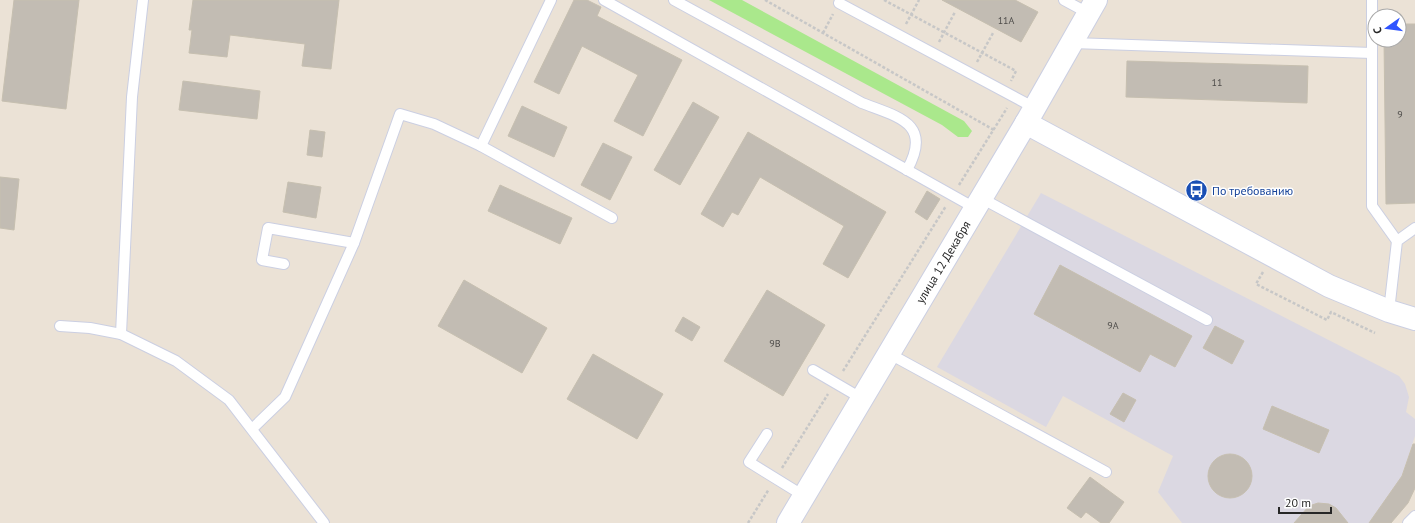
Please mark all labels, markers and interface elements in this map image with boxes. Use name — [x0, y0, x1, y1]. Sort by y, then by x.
north arrow — [1367, 8, 1407, 48]
house number: 11А — [998, 14, 1015, 27]
text: С — [1370, 26, 1385, 35]
house number: 11 — [1212, 76, 1222, 89]
house number: 9 — [1397, 108, 1403, 121]
bus stop icon: По требованию — [1183, 177, 1209, 203]
place label: По требованию — [1212, 183, 1293, 198]
street label: улица 12 Декабря — [912, 218, 974, 306]
house number: 9А — [1107, 319, 1119, 332]
house number: 9В — [769, 337, 781, 350]
scale bar — [1279, 489, 1331, 515]
text: 20 m — [1285, 495, 1311, 510]

